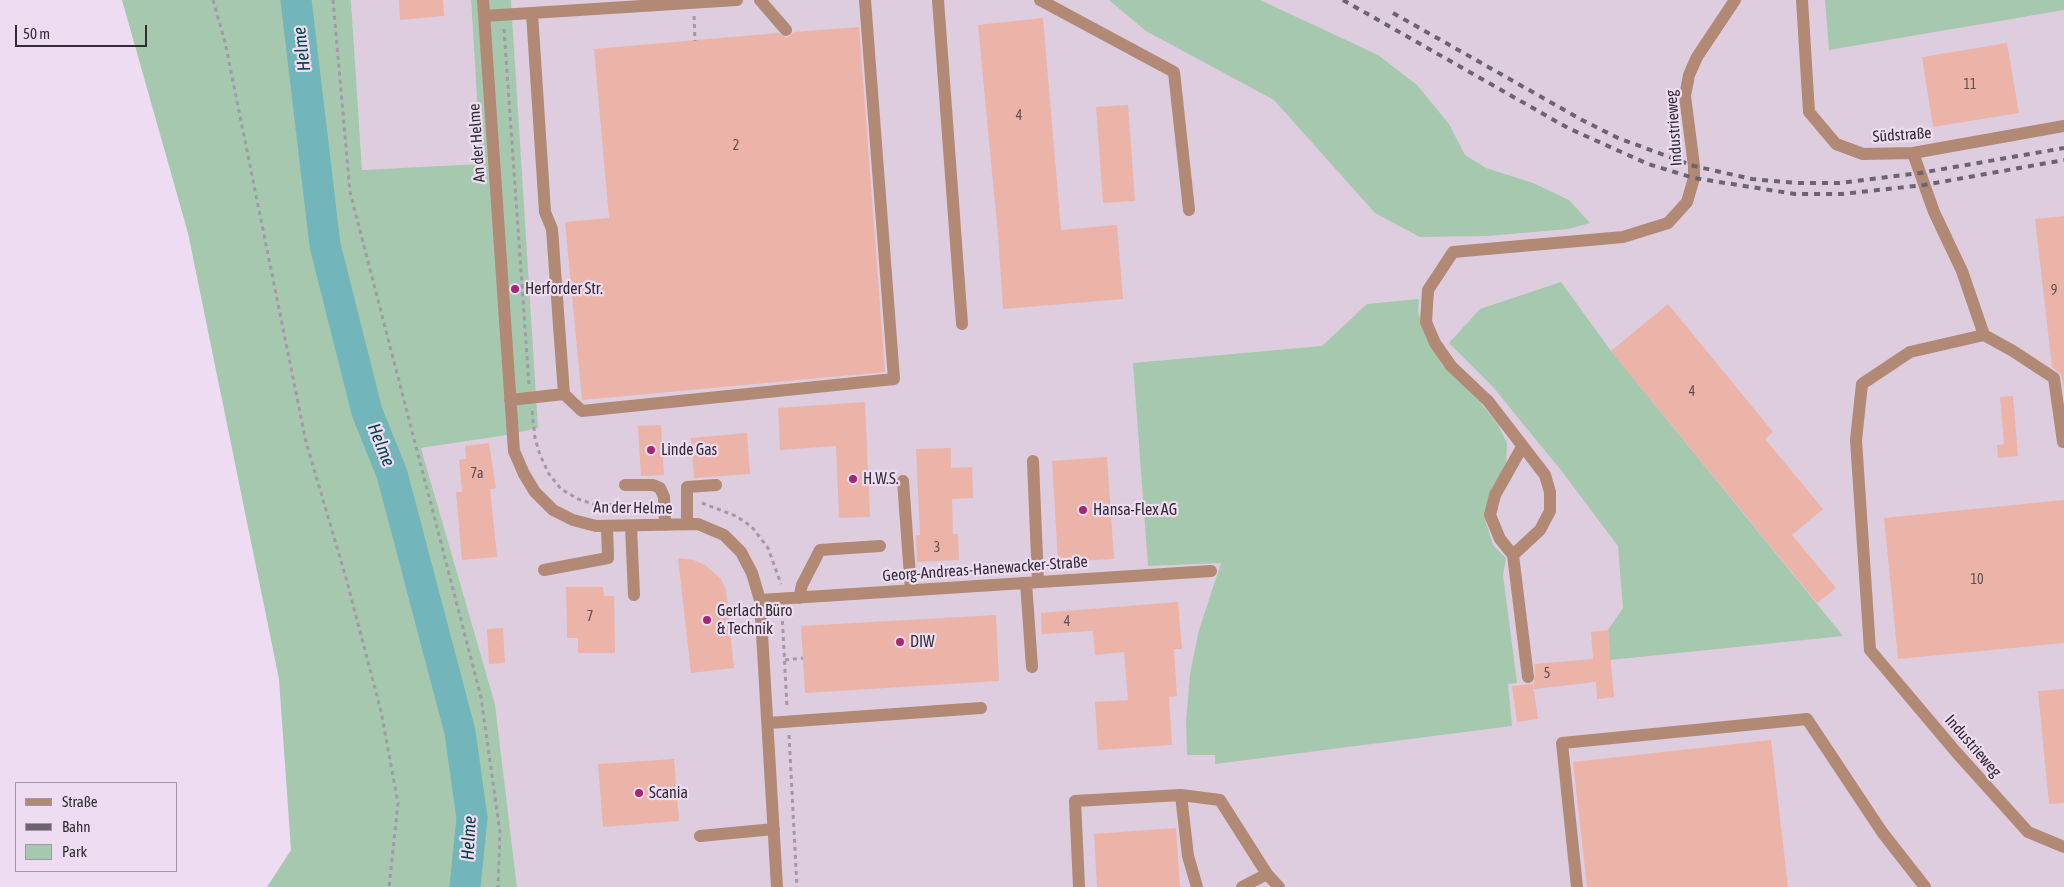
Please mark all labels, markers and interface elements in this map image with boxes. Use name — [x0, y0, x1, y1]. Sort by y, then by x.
scale bar — [18, 15, 150, 47]
text: 50 m — [23, 25, 50, 42]
water label: Helme — [289, 26, 315, 72]
house number: 11 — [1963, 77, 1977, 93]
street label: Industrieweg — [1662, 89, 1686, 167]
street label: An der Helme — [465, 103, 489, 183]
house number: 4 — [1016, 108, 1022, 124]
street label: Südstraße — [1872, 123, 1932, 147]
house number: 2 — [733, 138, 739, 154]
place label: Herforder Str. — [525, 279, 603, 299]
marker: Herforder Str. — [509, 283, 521, 295]
house number: 9 — [2051, 283, 2057, 299]
house number: 4 — [1689, 384, 1695, 400]
water label: Helme — [363, 420, 399, 470]
place label: Linde Gas — [661, 440, 717, 460]
marker: Linde Gas — [645, 444, 657, 456]
house number: 7a — [470, 466, 484, 482]
place label: H.W.S. — [863, 469, 899, 489]
marker: H.W.S. — [847, 473, 859, 485]
street label: An der Helme — [593, 498, 673, 518]
place label: Hansa-Flex AG — [1093, 500, 1177, 520]
marker: Hansa-Flex AG — [1077, 504, 1089, 516]
house number: 3 — [934, 540, 940, 556]
street label: Georg-Andreas-Hanewacker-Straße — [882, 552, 1088, 586]
house number: 10 — [1970, 572, 1984, 588]
place label: Gerlach Büro & Technik — [717, 601, 793, 639]
house number: 7 — [587, 609, 593, 625]
marker: Gerlach Büro & Technik — [701, 614, 713, 626]
house number: 4 — [1064, 614, 1070, 630]
place label: DIW — [910, 632, 935, 652]
marker: DIW — [894, 636, 906, 648]
house number: 5 — [1544, 666, 1550, 682]
street label: Industrieweg — [1941, 711, 2005, 781]
legend — [15, 782, 178, 872]
place label: Scania — [649, 783, 688, 803]
marker: Scania — [633, 787, 645, 799]
text: Straße — [62, 793, 98, 810]
water label: Helme — [457, 815, 481, 861]
text: Bahn — [62, 818, 91, 835]
text: Park — [62, 843, 87, 860]

